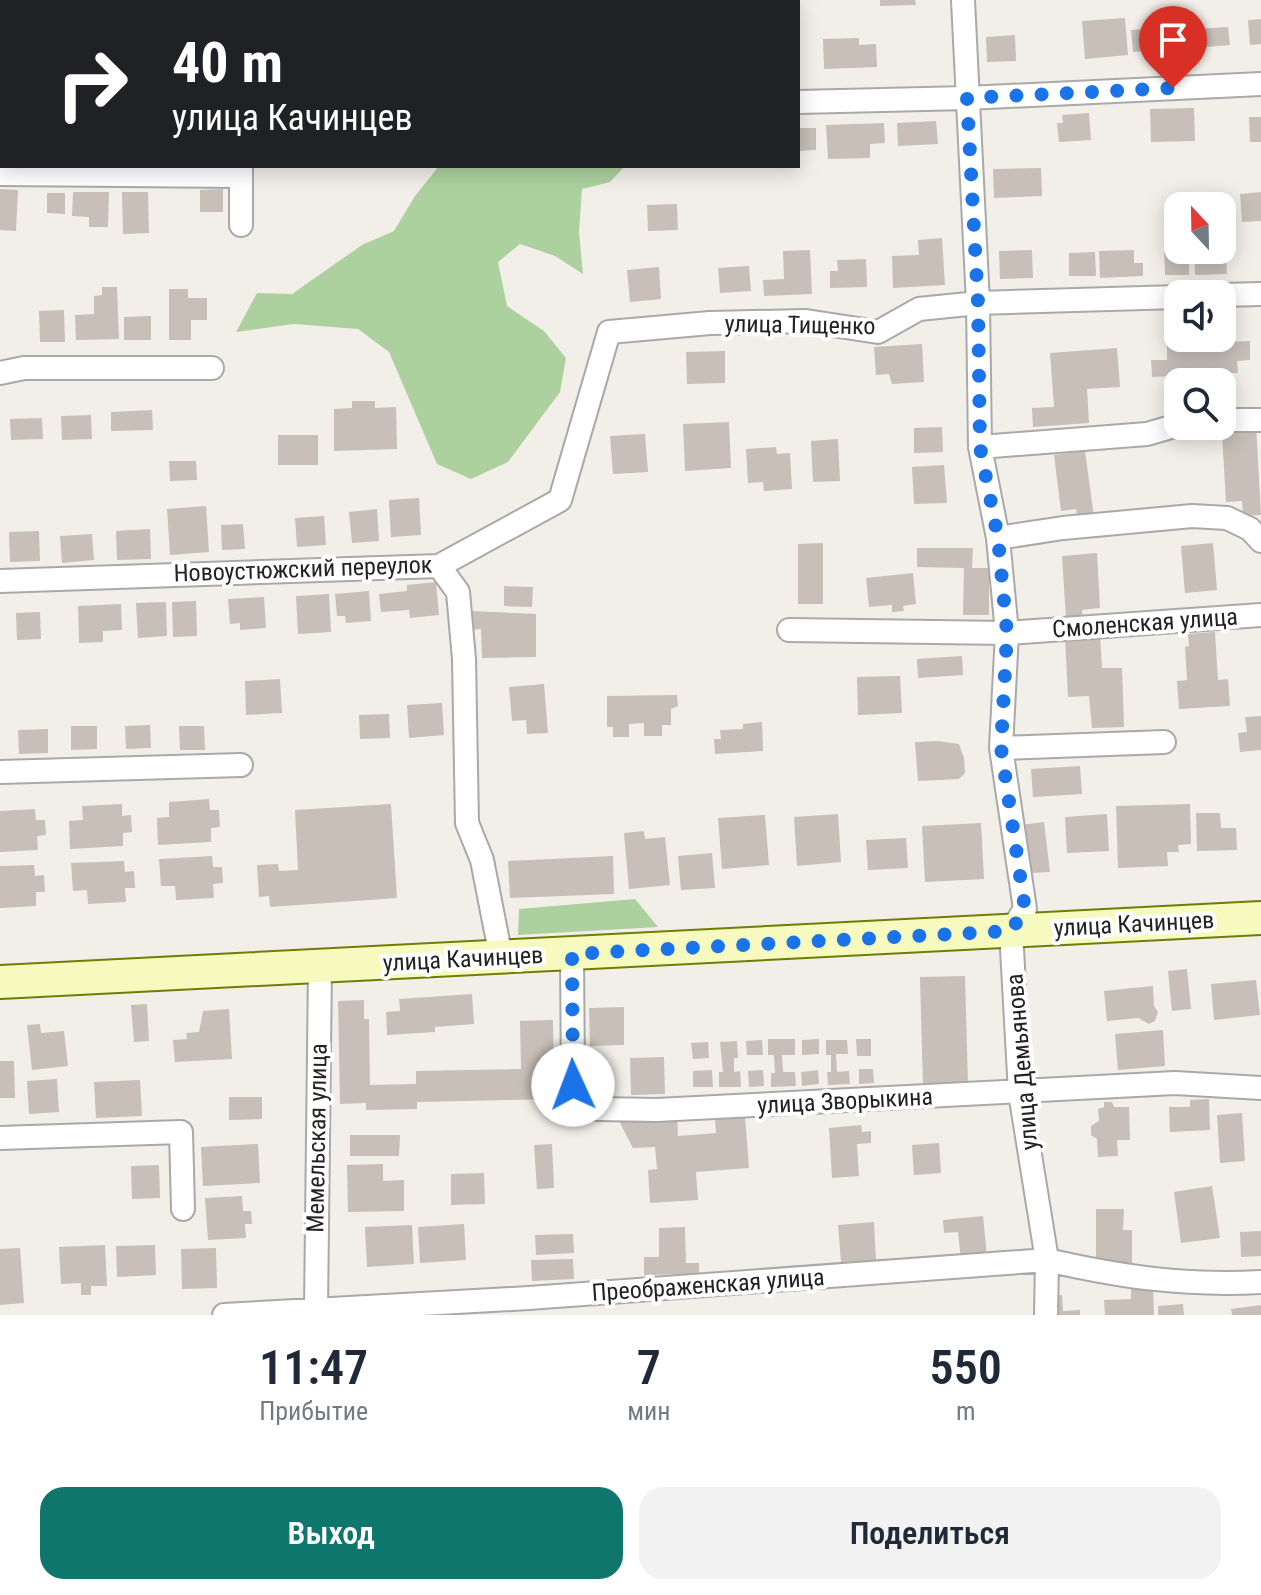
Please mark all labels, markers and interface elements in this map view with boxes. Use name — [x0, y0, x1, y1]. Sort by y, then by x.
pin — [1139, 6, 1207, 88]
icon: arrive — [1151, 18, 1195, 62]
text: 40 m — [172, 30, 283, 96]
icon: right — [40, 32, 144, 136]
text: улица Качинцев — [172, 97, 413, 139]
north arrow — [1164, 192, 1236, 264]
map controls — [1164, 192, 1236, 440]
button: sound — [1164, 280, 1236, 352]
street label: улица Тищенко — [724, 310, 876, 340]
button: search — [1164, 368, 1236, 440]
street label: Новоустюжский переулок — [173, 550, 433, 588]
street label: Смоленская улица — [1051, 603, 1239, 643]
street label: улица Качинцев — [1053, 906, 1215, 942]
street label: улица Качинцев — [382, 941, 544, 977]
street label: улица Демьянова — [1000, 973, 1044, 1151]
street label: Мемельская улица — [301, 1043, 333, 1233]
position arrow — [531, 1043, 615, 1127]
street label: улица Зворыкина — [757, 1082, 933, 1120]
street label: Преображенская улица — [591, 1263, 825, 1307]
text: 11:47 — [259, 1339, 368, 1396]
text: 7 — [637, 1339, 661, 1396]
text: 550 — [930, 1339, 1002, 1396]
text: Прибытие — [259, 1396, 368, 1426]
text: мин — [627, 1396, 671, 1426]
text: m — [956, 1396, 976, 1426]
button: Выход — [40, 1487, 623, 1579]
button: Поделиться — [639, 1487, 1221, 1579]

